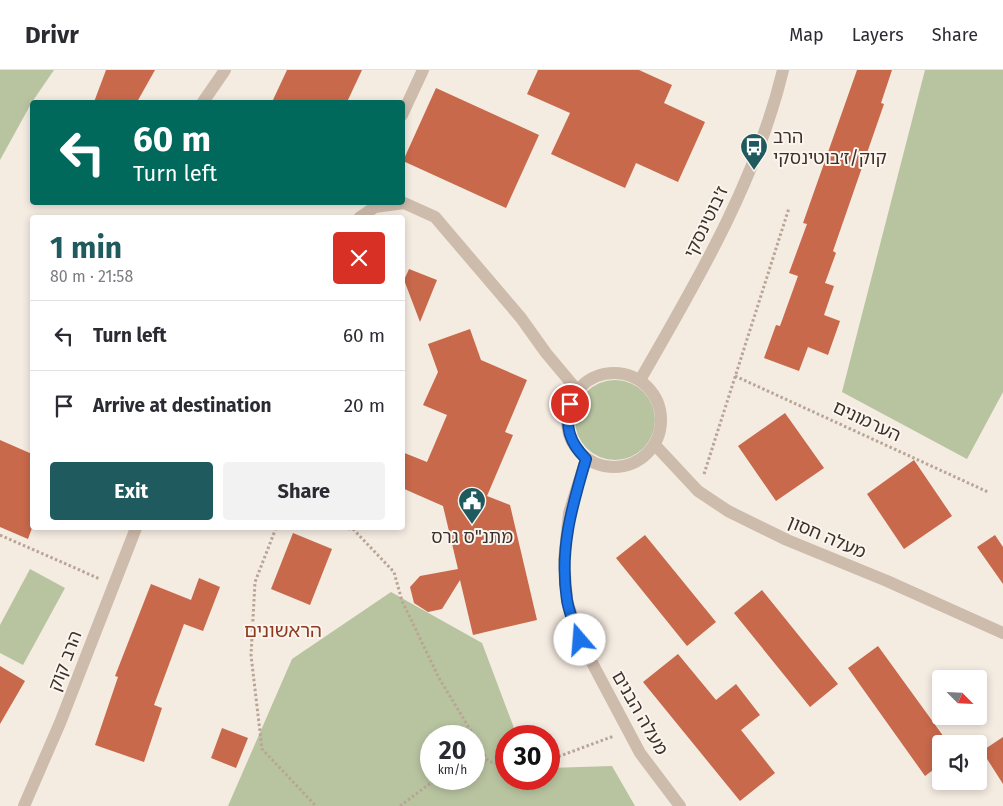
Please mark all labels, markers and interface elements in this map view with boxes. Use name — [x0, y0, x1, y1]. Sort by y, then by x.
text: Drivr — [25, 21, 79, 49]
text: Map — [789, 24, 824, 46]
text: Layers — [852, 24, 904, 46]
text: Share — [932, 24, 978, 46]
text: 60 m — [133, 118, 211, 160]
icon: left — [50, 120, 115, 185]
place label: הרב קוק/ז׳בוטינסקי — [773, 126, 887, 169]
bus stop icon: הרב קוק/ז׳בוטינסקי — [739, 132, 769, 171]
text: Turn left — [133, 160, 217, 187]
street label: ז'בוטינסקי — [679, 183, 733, 261]
text: 1 min — [50, 230, 122, 266]
button: close — [333, 232, 385, 284]
text: 80 m · 21:58 — [50, 267, 133, 286]
icon: left — [50, 322, 78, 350]
text: Turn left — [93, 324, 167, 347]
text: 60 m — [343, 324, 385, 347]
pin — [549, 383, 591, 425]
icon: arrive — [556, 390, 584, 418]
icon: arrive — [50, 392, 78, 420]
text: Arrive at destination — [93, 394, 272, 417]
text: 20 m — [344, 394, 385, 417]
street label: הערמונים — [830, 396, 904, 446]
button: Exit — [50, 462, 213, 520]
button: Share — [223, 462, 385, 520]
public building icon: מתנ"ס גרס — [457, 486, 487, 525]
street label: מעלה חסון — [785, 511, 870, 563]
place label: מתנ"ס גרס — [431, 526, 513, 548]
position arrow — [553, 613, 605, 665]
district label: הראשונים — [244, 619, 322, 642]
street label: הרב קוק — [43, 628, 87, 694]
street label: מעלה הבנים — [607, 667, 673, 759]
north arrow — [932, 670, 988, 725]
map controls — [932, 670, 987, 790]
speed limit sign: 30 — [495, 725, 560, 790]
button: sound — [932, 735, 987, 790]
text: 20 — [439, 736, 466, 766]
text: km/h — [438, 763, 467, 777]

